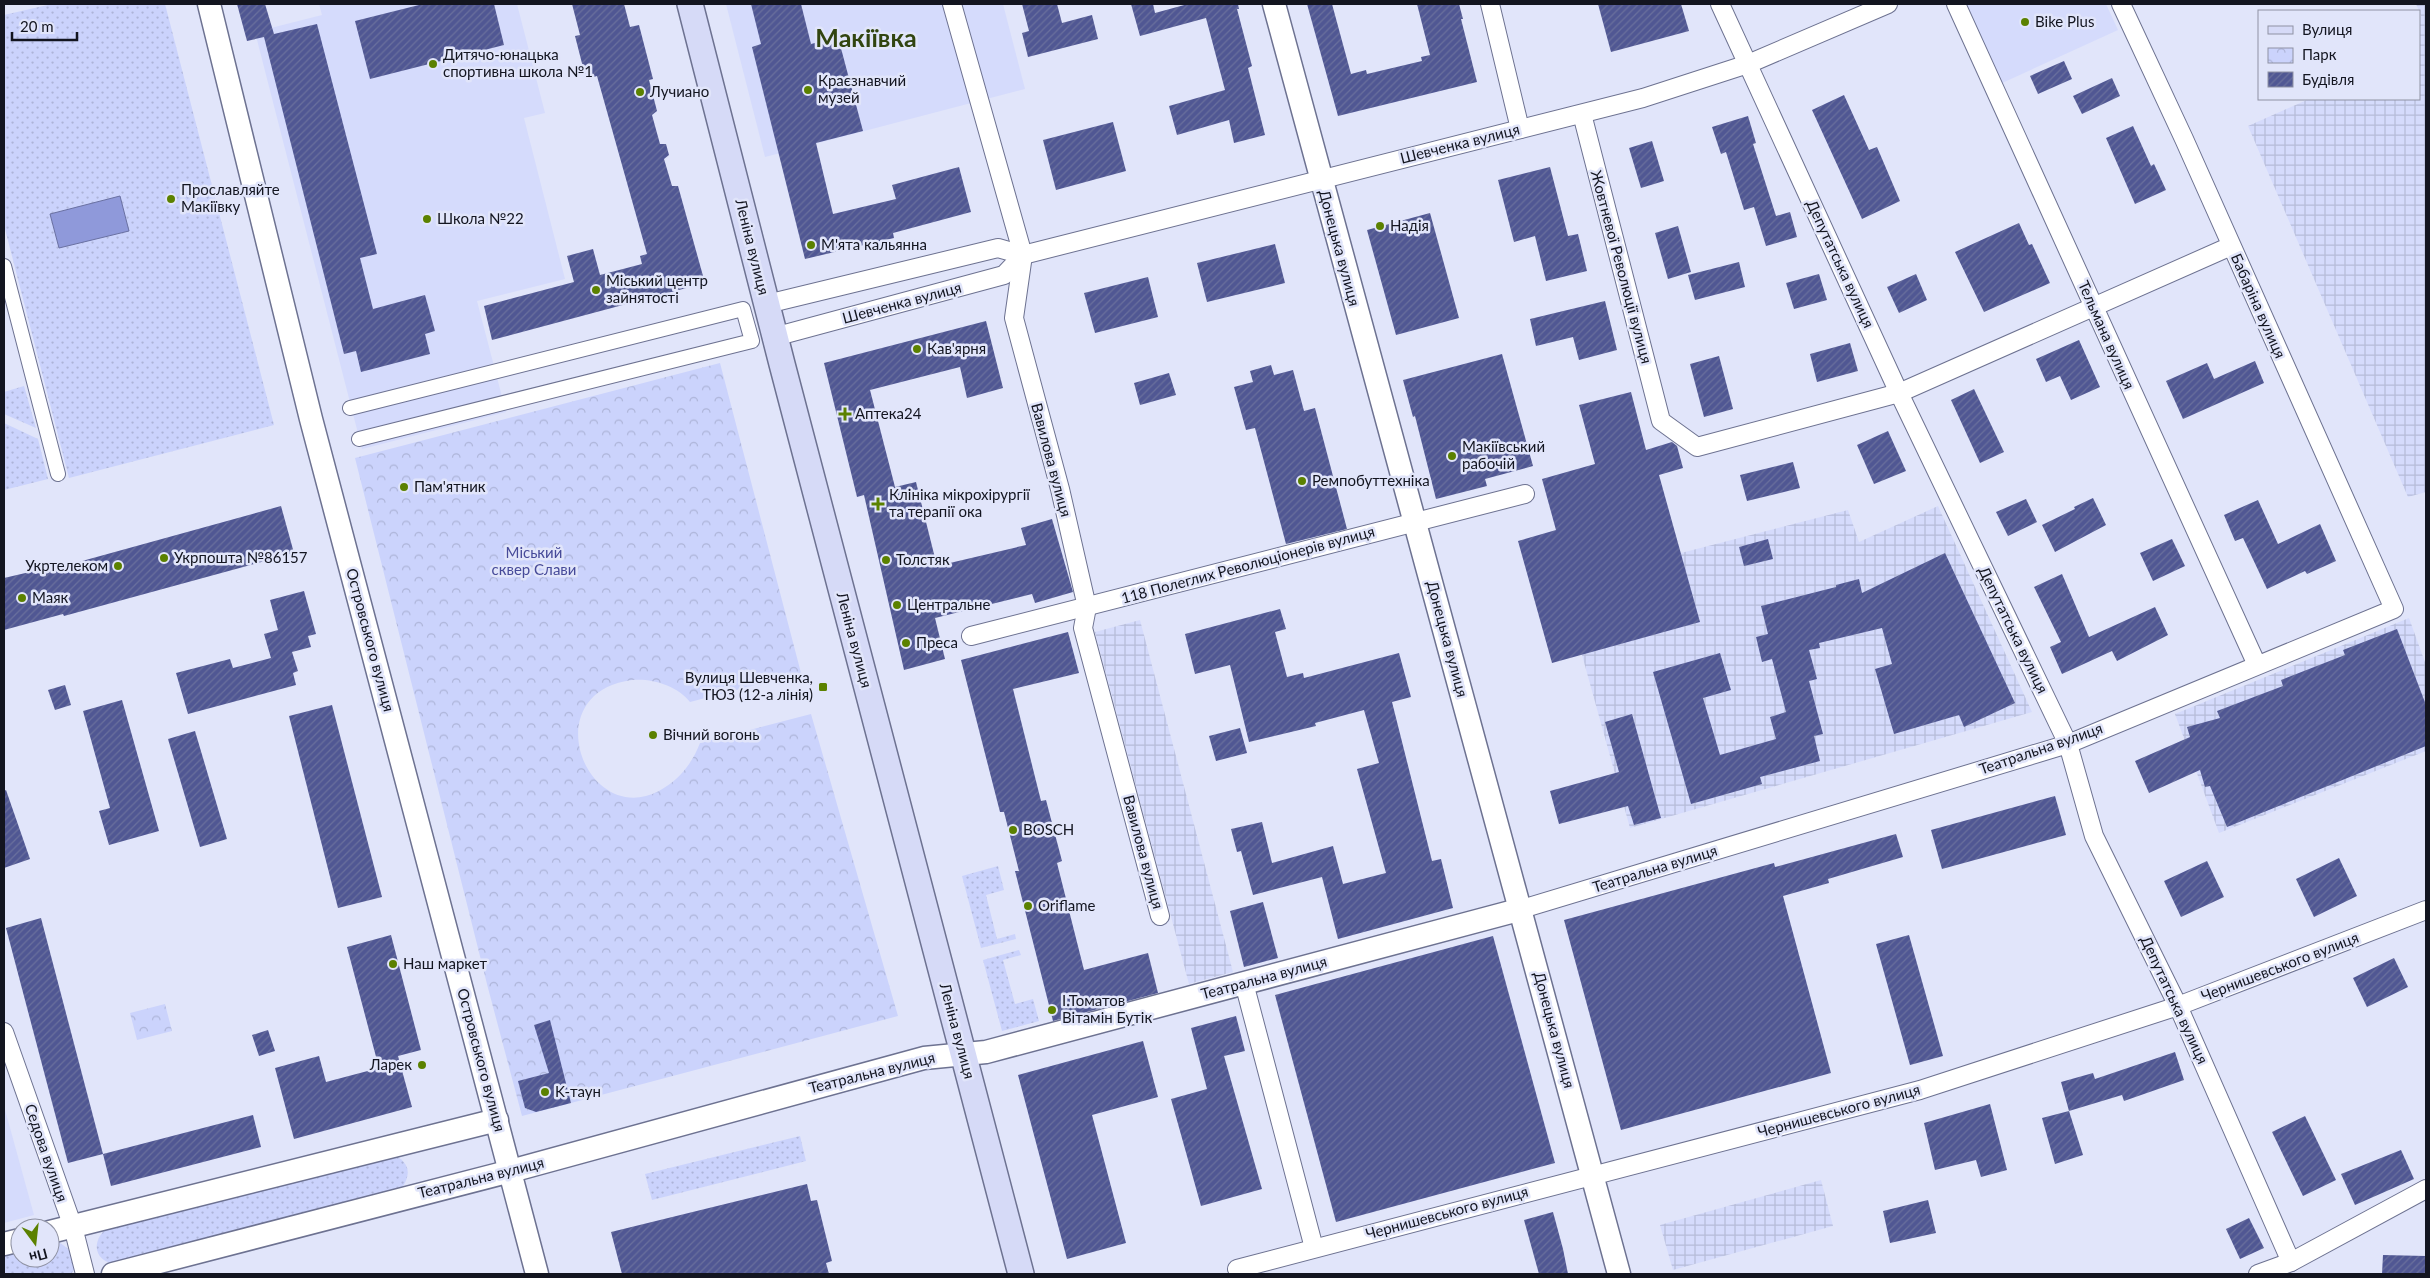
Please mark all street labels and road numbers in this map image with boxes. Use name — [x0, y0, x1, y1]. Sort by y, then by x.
street label: Шевченка вулиця — [1398, 119, 1521, 167]
street label: Жовтневої Революції вулиця — [1587, 168, 1656, 365]
street label: Донецька вулиця — [1316, 188, 1364, 308]
street label: Леніна вулиця — [732, 196, 774, 297]
street label: Депутатська вулиця — [1803, 197, 1878, 330]
street label: Бабаріна вулиця — [2228, 250, 2290, 361]
street label: Шевченка вулиця — [840, 277, 963, 327]
street label: Тельмана вулиця — [2075, 278, 2139, 392]
street label: Вавилова вулиця — [1028, 401, 1076, 519]
street label: 118 Полеглих Революціонерів вулиця — [1119, 522, 1376, 607]
street label: Депутатська вулиця — [1975, 563, 2052, 696]
street label: Островського вулиця — [343, 566, 399, 713]
street label: Донецька вулиця — [1424, 579, 1472, 699]
street label: Леніна вулиця — [833, 589, 876, 690]
street label: Театральна вулиця — [1977, 718, 2105, 778]
street label: Вавилова вулиця — [1120, 793, 1168, 911]
street label: Театральна вулиця — [1590, 841, 1719, 896]
street label: Чернишевського вулиця — [2198, 928, 2361, 1004]
street label: Депутатська вулиця — [2137, 933, 2212, 1066]
street label: Театральна вулиця — [1199, 952, 1329, 1002]
street label: Донецька вулиця — [1531, 970, 1579, 1090]
street label: Леніна вулиця — [936, 980, 979, 1081]
street label: Островського вулиця — [454, 986, 510, 1133]
street label: Театральна вулиця — [807, 1048, 937, 1096]
street label: Чернишевського вулиця — [1756, 1080, 1922, 1140]
street label: Седова вулиця — [22, 1101, 72, 1204]
street label: Театральна вулиця — [416, 1153, 546, 1201]
street label: Чернишевського вулиця — [1364, 1182, 1530, 1242]

